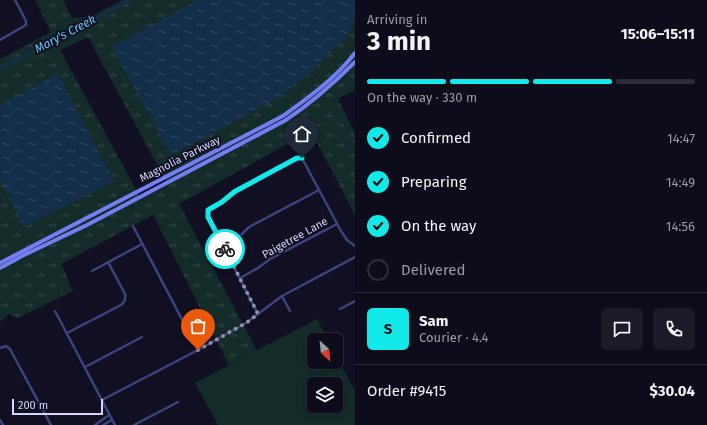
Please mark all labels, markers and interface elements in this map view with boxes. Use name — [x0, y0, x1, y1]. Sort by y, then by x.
water label: Mary's Creek — [32, 12, 98, 56]
text: Arriving in — [367, 12, 427, 27]
text: 15:06–15:11 — [621, 25, 695, 43]
text: 3 min — [367, 26, 431, 57]
text: On the way · 330 m — [367, 90, 477, 105]
pin — [285, 117, 319, 158]
icon: home — [291, 123, 313, 145]
icon: check — [367, 127, 389, 149]
text: Confirmed — [401, 129, 471, 147]
text: 14:47 — [667, 131, 695, 146]
street label: Magnolia Parkway — [137, 133, 223, 185]
icon: check — [367, 171, 389, 193]
text: Preparing — [401, 173, 466, 191]
text: 14:49 — [666, 175, 695, 190]
street label: Paigetree Lane — [260, 215, 330, 261]
icon: check — [367, 215, 389, 237]
text: On the way — [401, 217, 476, 235]
text: 14:56 — [666, 219, 695, 234]
courier — [205, 229, 245, 269]
icon: bike — [214, 238, 236, 260]
text: Delivered — [401, 261, 465, 279]
button: chat — [601, 308, 643, 350]
button: phone — [653, 308, 695, 350]
pin — [181, 309, 215, 350]
text: Sam — [419, 312, 448, 330]
icon: bag — [187, 315, 209, 337]
text: S — [384, 320, 392, 338]
text: Courier · 4.4 — [419, 330, 489, 345]
north arrow — [307, 333, 343, 369]
map controls — [307, 333, 343, 413]
button: layers — [307, 377, 343, 413]
text: Order #9415 — [367, 382, 446, 400]
text: $30.04 — [650, 382, 695, 400]
scale bar — [12, 397, 103, 416]
text: 200 m — [18, 399, 48, 412]

